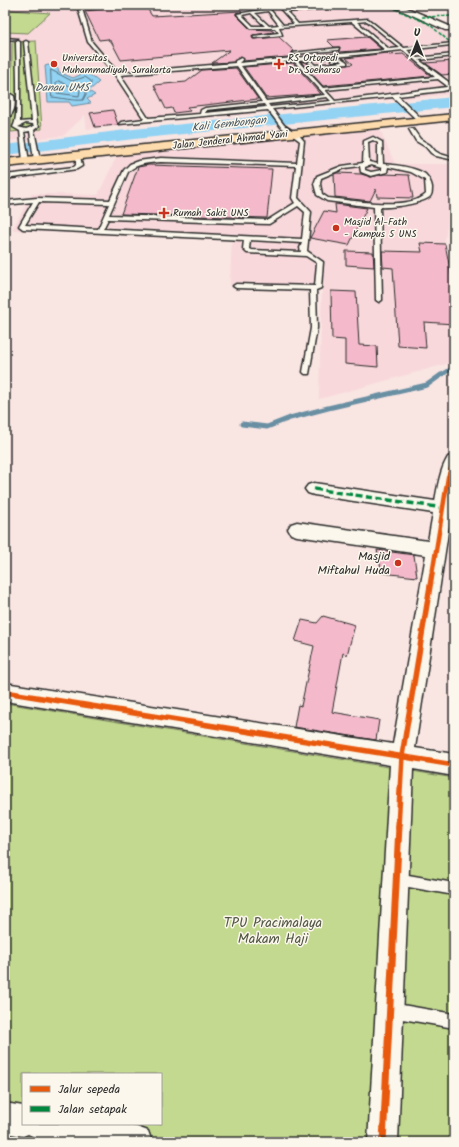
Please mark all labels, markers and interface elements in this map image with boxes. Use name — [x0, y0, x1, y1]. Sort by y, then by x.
north arrow — [397, 22, 437, 62]
text: U — [414, 24, 421, 42]
place label: Universitas Muhammadiyah Surakarta — [62, 50, 171, 78]
place label: RS Ortopedi Dr. Soeharso — [288, 50, 341, 78]
marker: RS Ortopedi Dr. Soeharso — [273, 58, 285, 70]
marker: Universitas Muhammadiyah Surakarta — [49, 59, 59, 69]
water label: Danau UMS — [35, 79, 91, 97]
water label: Kali Gembongan — [191, 111, 268, 137]
street label: Jalan Jenderal Ahmad Yani — [172, 126, 289, 154]
place label: Rumah Sakit UNS — [173, 205, 249, 221]
marker: Rumah Sakit UNS — [158, 207, 170, 219]
place label: Masjid Al-Fath - Kampus 5 UNS — [344, 214, 417, 242]
marker: Masjid Al-Fath - Kampus 5 UNS — [331, 223, 341, 233]
place label: Masjid Miftahul Huda — [318, 547, 391, 580]
marker: Masjid Miftahul Huda — [393, 558, 403, 568]
park label: TPU Pracimalaya Makam Haji — [224, 912, 322, 950]
legend — [22, 1073, 162, 1125]
text: Jalur sepeda — [58, 1080, 120, 1099]
text: Jalan setapak — [58, 1100, 127, 1119]

